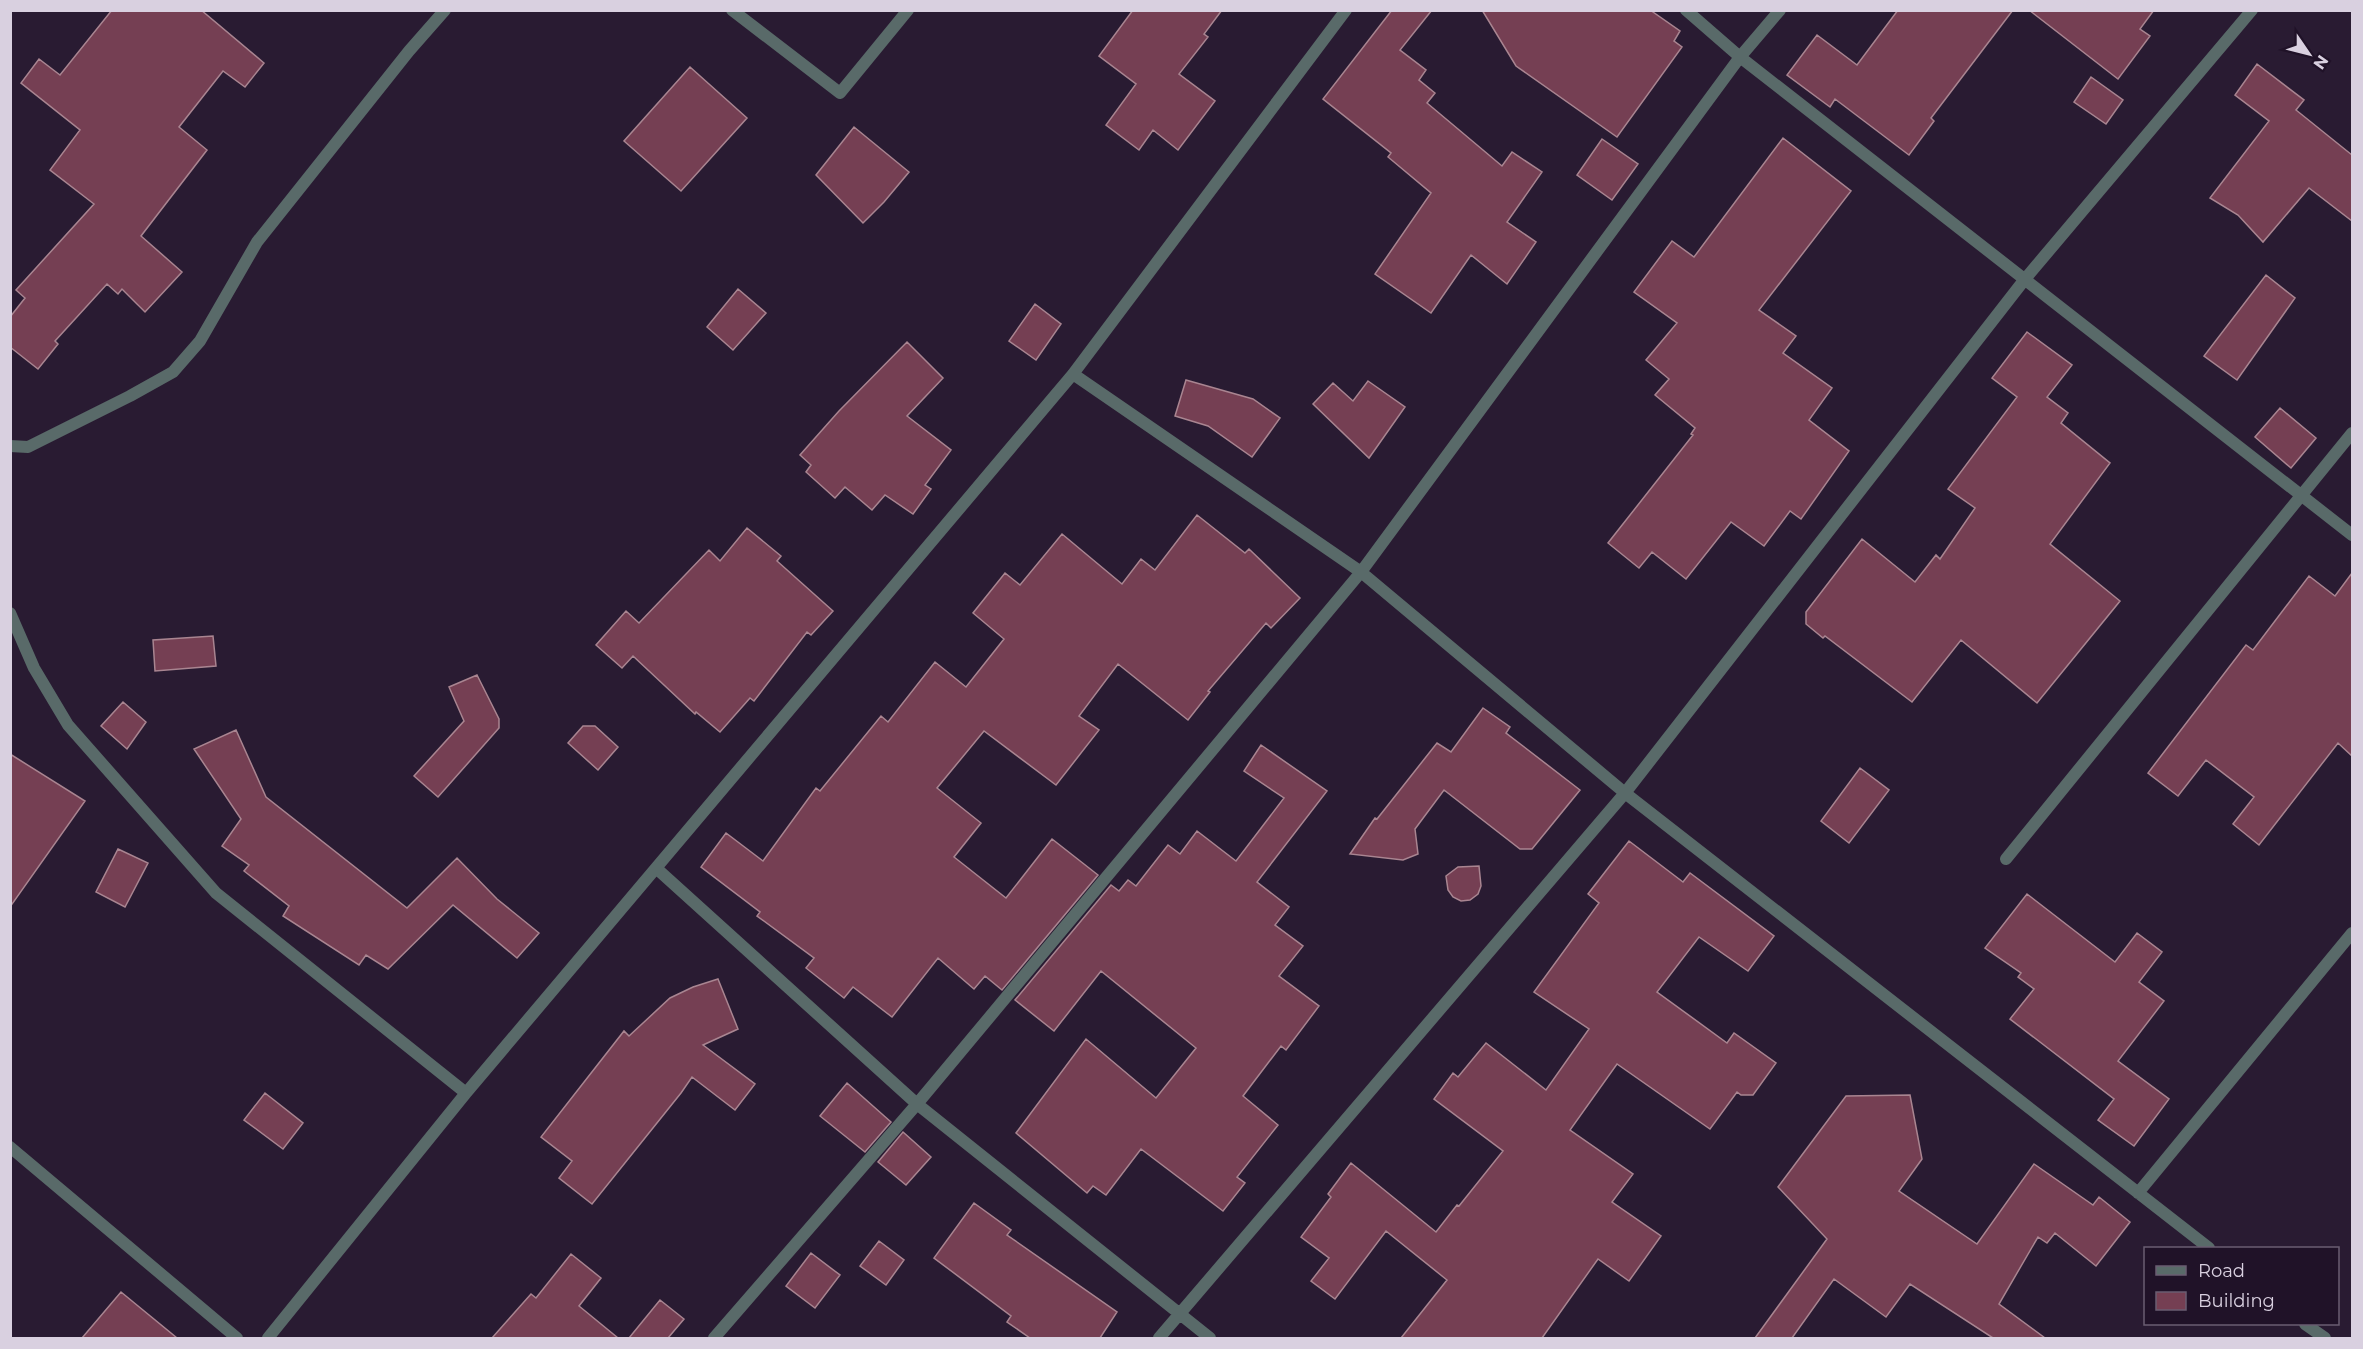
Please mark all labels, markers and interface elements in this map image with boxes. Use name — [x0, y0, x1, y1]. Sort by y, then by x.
north arrow — [2279, 24, 2339, 84]
text: N — [2309, 52, 2332, 73]
legend — [2144, 1247, 2339, 1325]
text: Road — [2198, 1260, 2245, 1282]
text: Building — [2198, 1290, 2275, 1312]

